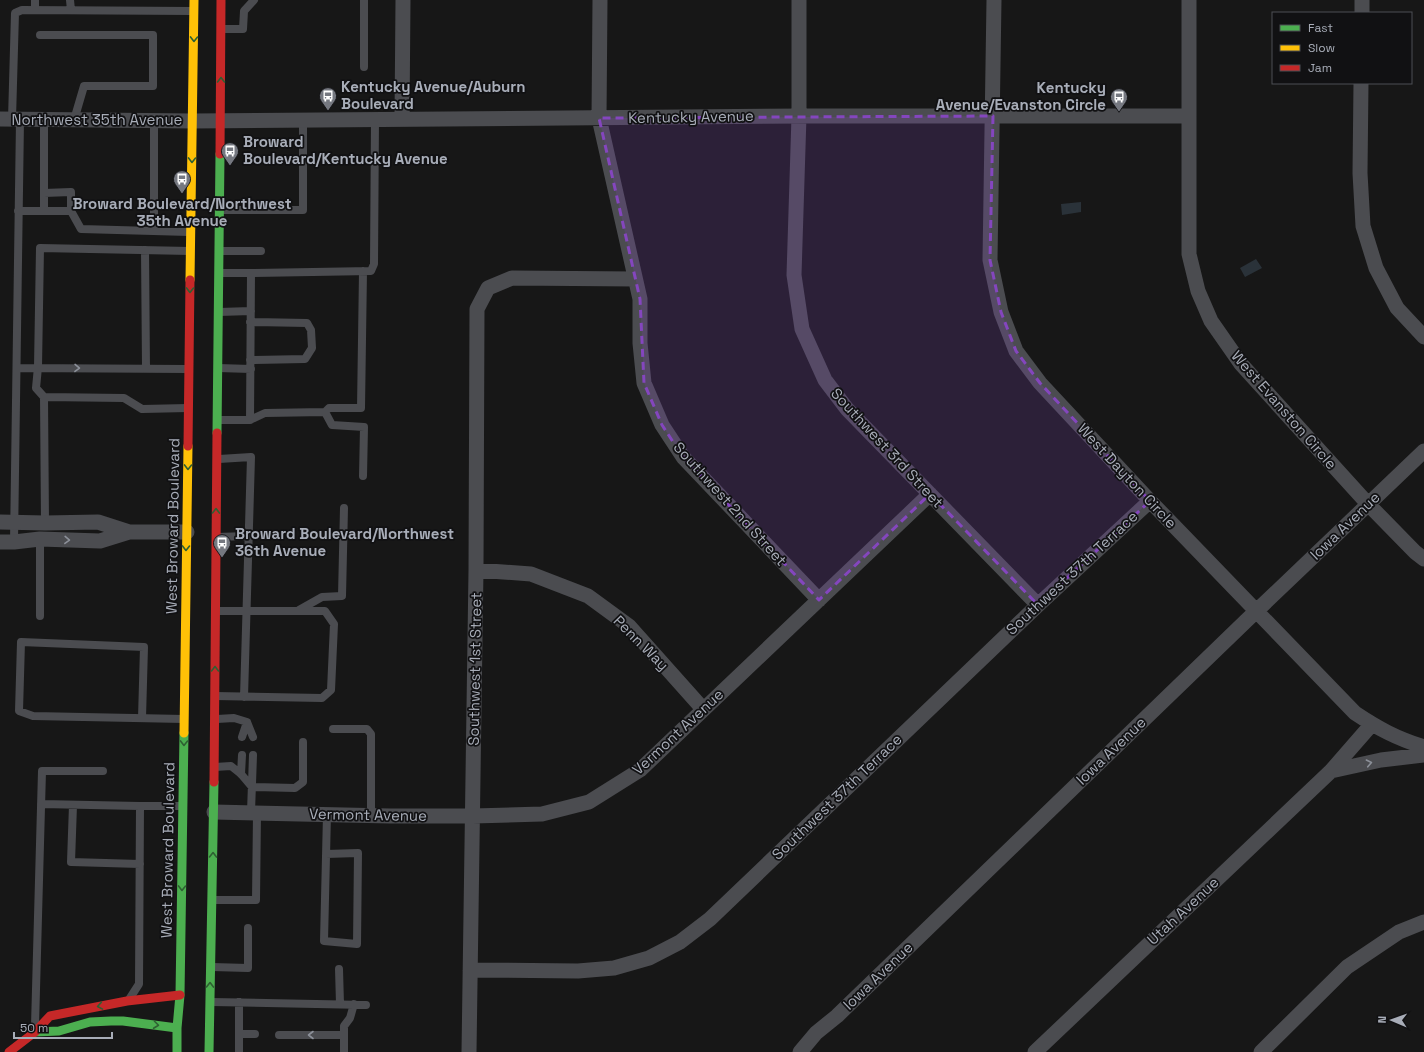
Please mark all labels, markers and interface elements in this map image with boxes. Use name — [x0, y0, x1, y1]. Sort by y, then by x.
legend — [1272, 12, 1412, 84]
text: Fast — [1308, 20, 1333, 36]
one-way arrow — [190, 36, 198, 42]
text: Slow — [1308, 40, 1335, 56]
text: Jam — [1308, 60, 1332, 76]
one-way arrow — [217, 77, 225, 83]
place label: Kentucky Avenue/Auburn Boulevard — [341, 77, 525, 113]
place label: Kentucky Avenue/Evanston Circle — [936, 78, 1106, 114]
bus stop icon: Kentucky Avenue/Auburn Boulevard — [318, 86, 338, 111]
bus stop icon: Kentucky Avenue/Evanston Circle — [1109, 87, 1129, 112]
street label: Kentucky Avenue — [628, 106, 754, 127]
street label: Northwest 35th Avenue — [12, 110, 183, 129]
place label: Broward Boulevard/Kentucky Avenue — [243, 132, 448, 168]
bus stop icon: Broward Boulevard/Kentucky Avenue — [220, 141, 240, 166]
one-way arrow — [188, 157, 197, 163]
bus stop icon: Broward Boulevard/Northwest 35th Avenue — [172, 169, 192, 194]
place label: Broward Boulevard/Northwest 35th Avenue — [72, 194, 292, 230]
one-way arrow — [186, 287, 194, 293]
street label: West Evanston Circle — [1228, 346, 1341, 473]
one-way arrow — [74, 364, 80, 372]
street label: Southwest 3rd Street — [827, 384, 948, 512]
street label: West Dayton Circle — [1074, 419, 1181, 532]
street label: West Broward Boulevard — [161, 438, 184, 614]
street label: Southwest 2nd Street — [670, 438, 791, 570]
one-way arrow — [183, 464, 192, 470]
street label: Iowa Avenue — [1306, 487, 1384, 564]
street label: Southwest 37th Terrace — [1002, 506, 1142, 639]
one-way arrow — [212, 508, 220, 514]
place label: Broward Boulevard/Northwest 36th Avenue — [235, 524, 454, 560]
bus stop icon: Broward Boulevard/Northwest 36th Avenue — [212, 533, 232, 558]
one-way arrow — [64, 536, 70, 544]
one-way arrow — [182, 545, 191, 551]
street label: Southwest 1st Street — [464, 592, 485, 746]
street label: Penn Way — [610, 611, 673, 674]
one-way arrow — [211, 666, 219, 672]
street label: Vermont Avenue — [628, 684, 727, 779]
street label: Iowa Avenue — [1072, 712, 1150, 789]
street label: Southwest 37th Terrace — [768, 729, 906, 864]
one-way arrow — [180, 740, 188, 746]
one-way arrow — [1366, 760, 1372, 768]
street label: West Broward Boulevard — [156, 762, 179, 938]
street label: Vermont Avenue — [309, 804, 427, 825]
one-way arrow — [209, 852, 217, 858]
street label: Utah Avenue — [1143, 872, 1223, 949]
one-way arrow — [178, 885, 186, 891]
street label: Iowa Avenue — [839, 937, 917, 1014]
one-way arrow — [206, 982, 215, 988]
north arrow — [1372, 1000, 1412, 1040]
one-way arrow — [97, 1001, 103, 1010]
scale bar — [14, 1014, 112, 1040]
text: N — [1375, 1016, 1389, 1024]
text: 50 m — [20, 1020, 48, 1036]
one-way arrow — [153, 1020, 159, 1029]
one-way arrow — [308, 1031, 314, 1039]

